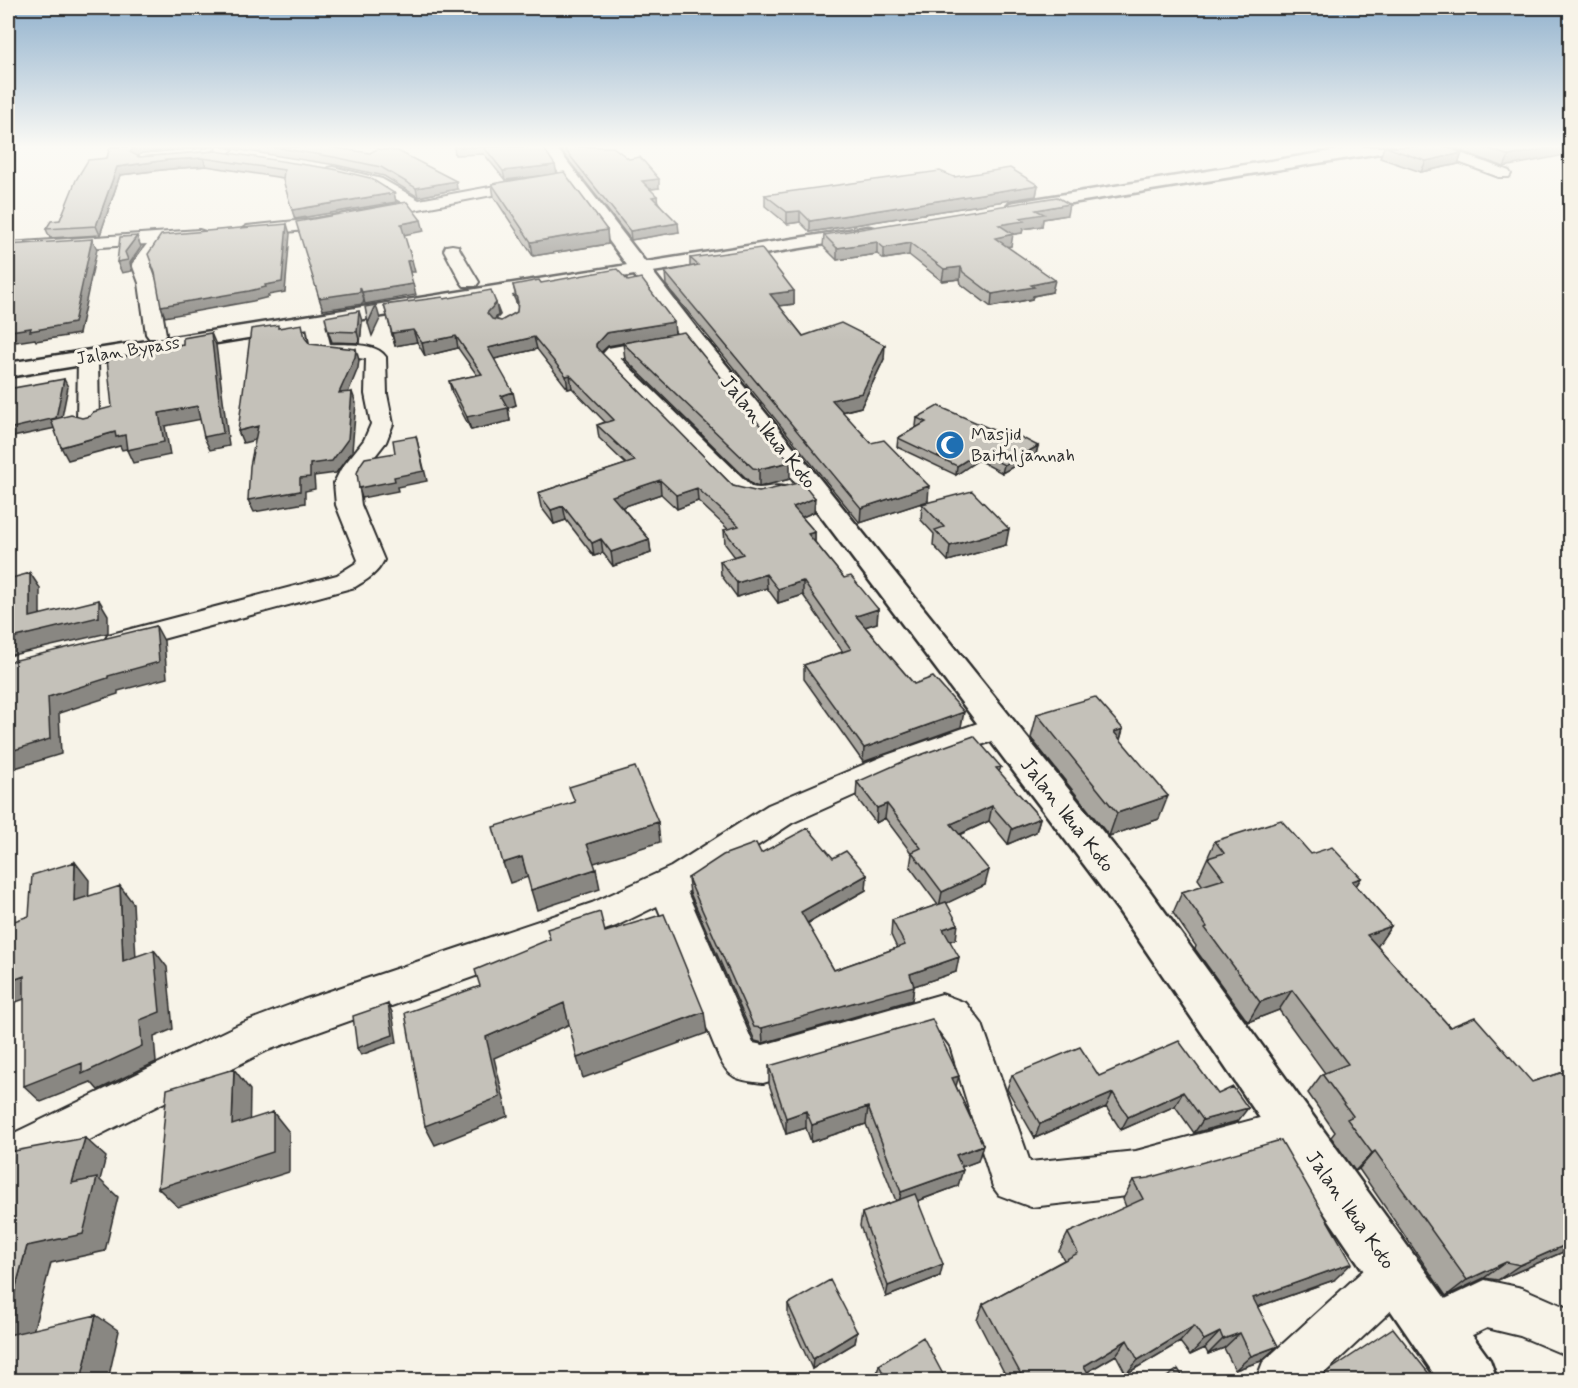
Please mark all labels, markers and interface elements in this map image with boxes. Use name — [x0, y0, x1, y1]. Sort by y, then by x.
street label: Jalan Bypass — [74, 331, 182, 371]
street label: Jalan Ikua Koto — [713, 369, 823, 495]
place label: Masjid Baituljannah — [971, 423, 1075, 468]
mosque icon: Masjid Baituljannah — [934, 429, 966, 461]
street label: Jalan Ikua Koto — [1013, 751, 1121, 879]
street label: Jalan Ikua Koto — [1299, 1145, 1401, 1275]

